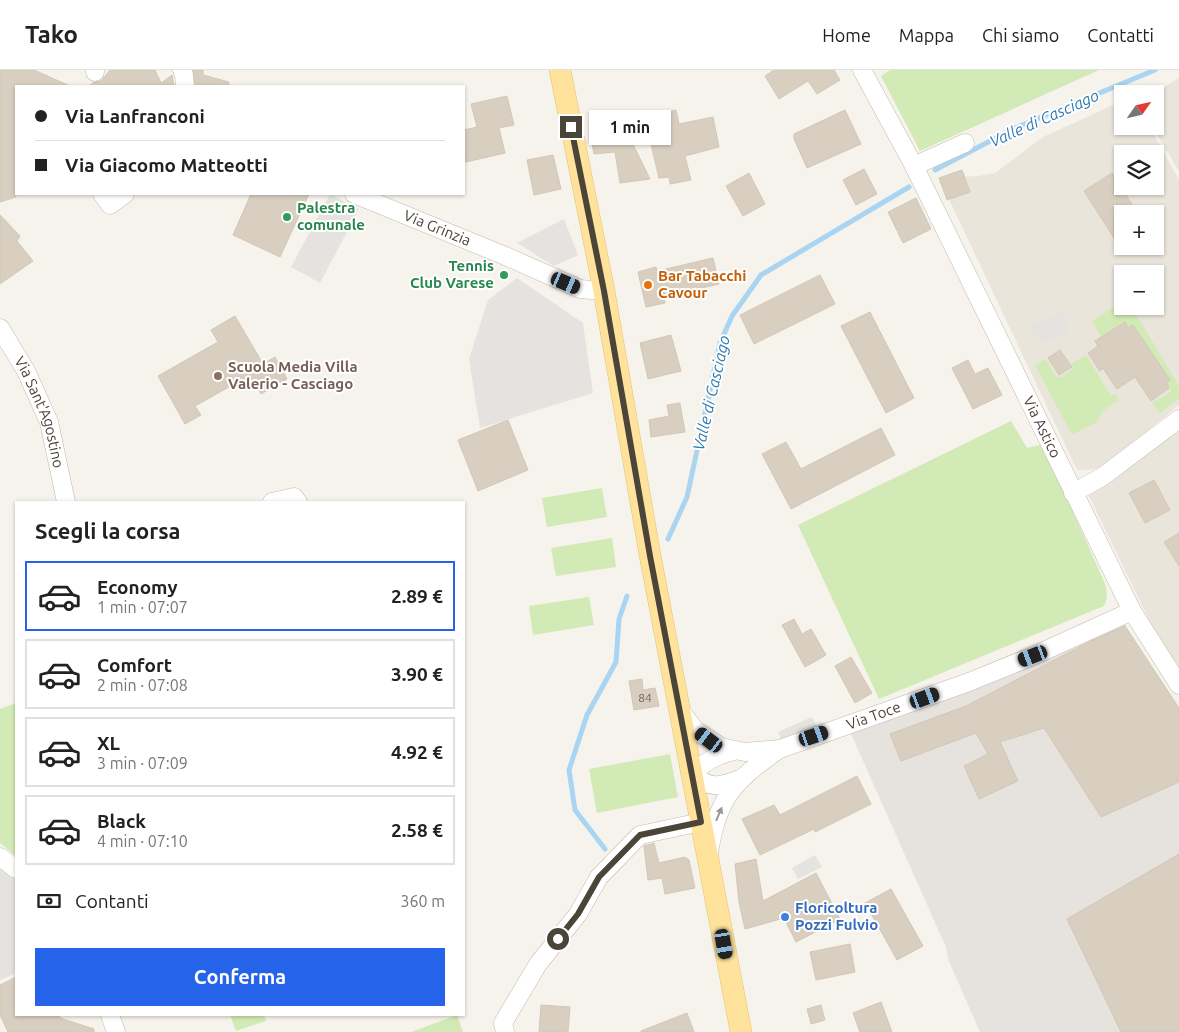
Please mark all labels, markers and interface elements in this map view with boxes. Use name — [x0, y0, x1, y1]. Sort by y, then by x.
text: Tako — [25, 21, 78, 48]
text: Home — [822, 25, 871, 45]
text: Mappa — [899, 25, 954, 45]
text: Chi siamo — [982, 25, 1059, 45]
text: Contatti — [1087, 25, 1154, 45]
north arrow — [1114, 85, 1164, 135]
map controls — [1114, 85, 1164, 315]
water label: Valle di Casciago — [987, 86, 1102, 150]
text: Via Lanfranconi — [65, 105, 205, 127]
callout: 1 min — [588, 110, 671, 144]
route end — [560, 116, 582, 138]
text: 1 min — [610, 118, 650, 136]
button: layers — [1114, 145, 1164, 195]
text: Via Giacomo Matteotti — [65, 154, 268, 176]
place label: Palestra comunale — [297, 199, 365, 233]
button: + — [1114, 205, 1164, 255]
street label: Via Grinzia — [401, 206, 474, 249]
marker: Palestra comunale — [281, 211, 293, 223]
place label: Tennis Club Varese — [410, 257, 494, 291]
button: − — [1114, 265, 1164, 315]
place label: Bar Tabacchi Cavour — [658, 267, 746, 301]
marker: Tennis Club Varese — [498, 269, 510, 281]
car — [549, 270, 582, 296]
marker: Bar Tabacchi Cavour — [642, 279, 654, 291]
water label: Valle di Casciago — [689, 333, 733, 452]
street label: Via Sant'Agostino — [11, 353, 68, 470]
place label: Scuola Media Villa Valerio - Casciago — [228, 358, 358, 392]
marker: Scuola Media Villa Valerio - Casciago — [212, 370, 224, 382]
street label: Via Astico — [1020, 393, 1065, 461]
text: Scegli la corsa — [35, 518, 181, 543]
icon: car — [37, 574, 82, 619]
text: Economy — [97, 576, 178, 598]
text: 2.89 € — [391, 585, 443, 607]
text: 1 min · 07:07 — [97, 598, 188, 616]
car — [1016, 644, 1049, 668]
icon: car — [37, 652, 82, 697]
text: Comfort — [97, 654, 172, 676]
text: 3.90 € — [391, 663, 443, 685]
text: 2 min · 07:08 — [97, 676, 188, 694]
car — [908, 686, 941, 710]
house number: 84 — [638, 691, 652, 704]
street label: Via Toce — [844, 698, 903, 733]
car — [797, 724, 830, 748]
car — [692, 725, 725, 755]
icon: car — [37, 730, 82, 775]
text: XL — [97, 732, 120, 754]
text: 4.92 € — [391, 741, 443, 763]
text: 3 min · 07:09 — [97, 754, 188, 772]
one-way arrow — [715, 807, 723, 821]
icon: car — [37, 808, 82, 853]
text: Black — [97, 810, 146, 832]
text: 2.58 € — [391, 819, 443, 841]
text: 4 min · 07:10 — [97, 832, 188, 850]
icon: cash — [35, 887, 63, 915]
text: Contanti — [75, 890, 149, 912]
text: 360 m — [400, 892, 445, 910]
place label: Floricoltura Pozzi Fulvio — [795, 899, 878, 933]
marker: Floricoltura Pozzi Fulvio — [779, 911, 791, 923]
route start — [547, 928, 569, 950]
car — [714, 928, 733, 960]
button: Conferma — [35, 948, 445, 1006]

